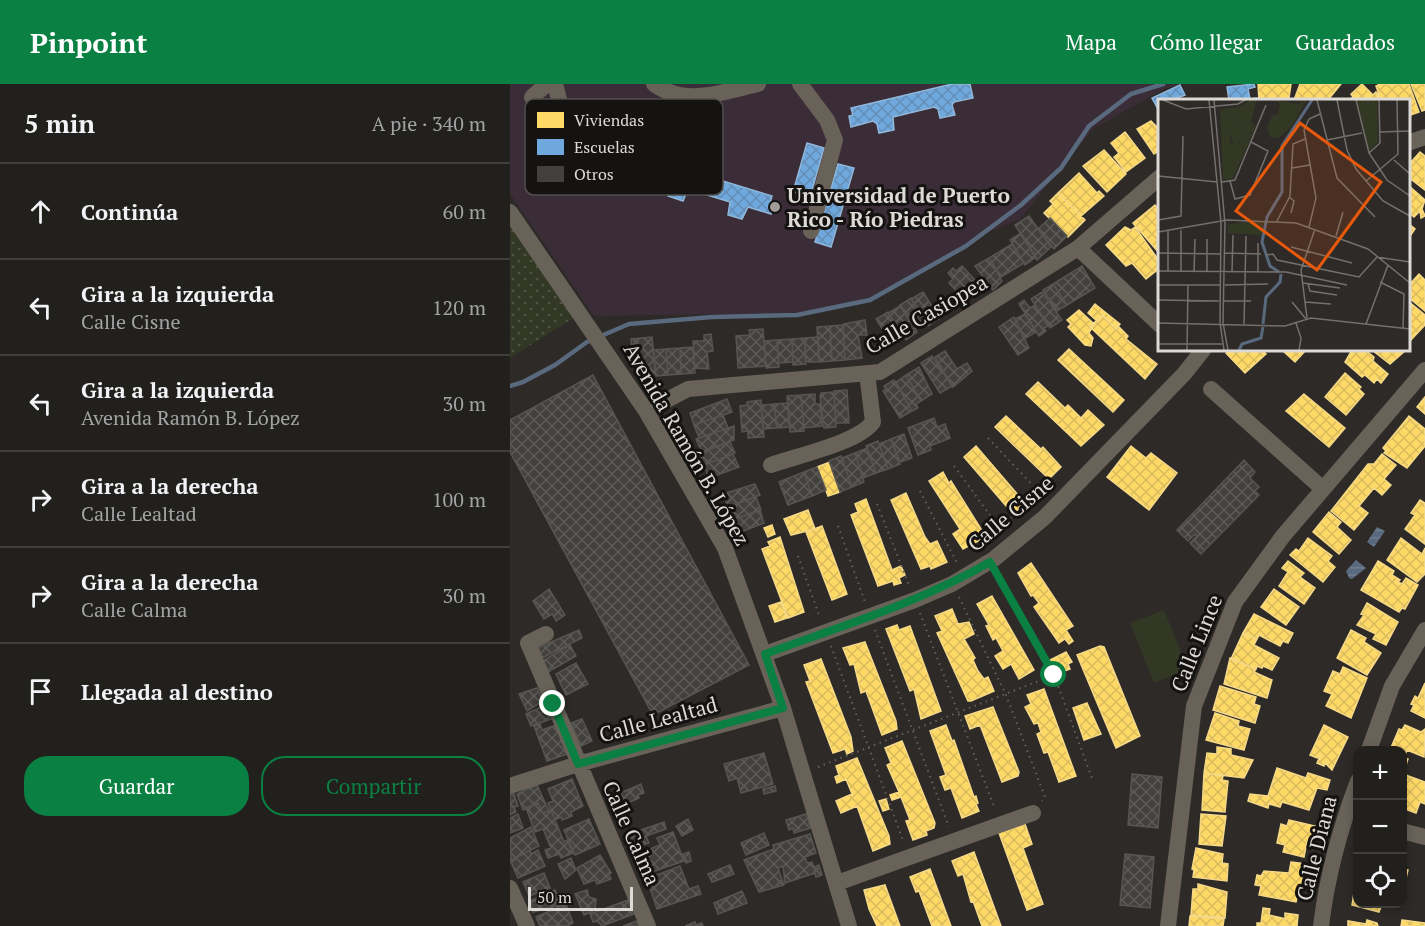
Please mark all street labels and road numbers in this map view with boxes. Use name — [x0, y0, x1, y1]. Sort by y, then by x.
street label: Calle Casiopea — [860, 268, 993, 360]
street label: Avenida Ramón B. López — [617, 338, 757, 550]
street label: Calle Cisne — [961, 469, 1059, 557]
street label: Calle Lince — [1164, 590, 1228, 696]
street label: Calle Lealtad — [596, 690, 721, 748]
street label: Calle Calma — [597, 776, 668, 890]
street label: Calle Diana — [1289, 792, 1343, 903]

